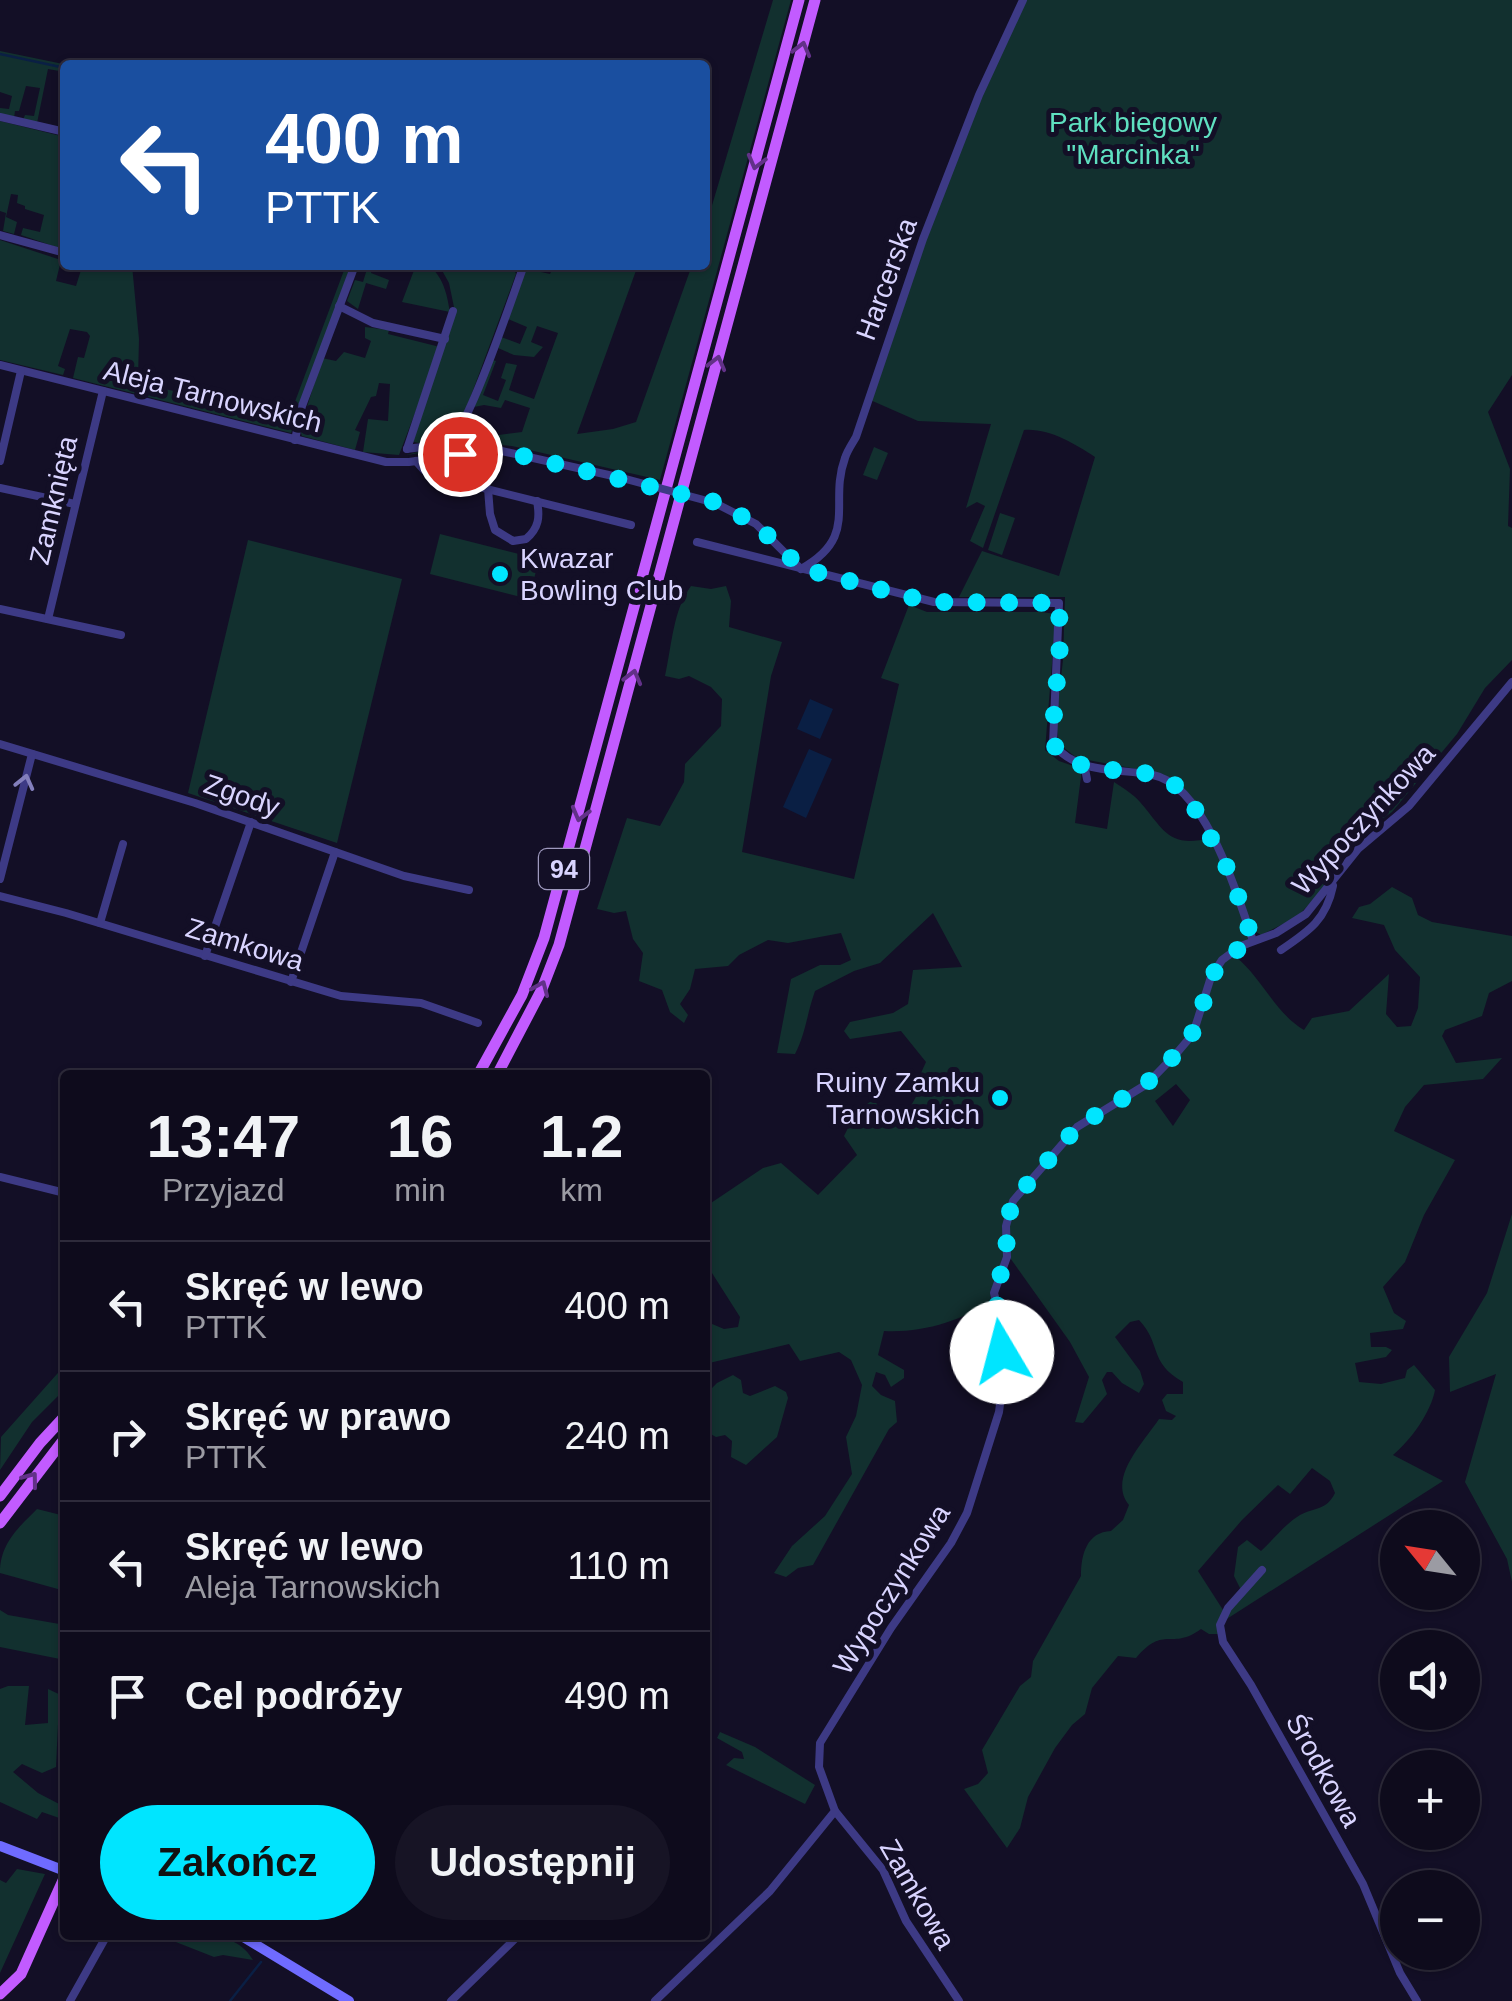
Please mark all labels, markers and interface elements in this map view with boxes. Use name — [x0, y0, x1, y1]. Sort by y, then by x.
one-way arrow — [790, 41, 811, 58]
icon: left — [100, 100, 230, 230]
text: 400 m — [265, 100, 463, 178]
park label: Park biegowy "Marcinka" — [1049, 107, 1217, 170]
one-way arrow — [746, 153, 767, 170]
text: PTTK — [265, 182, 380, 233]
street label: Harcerska — [850, 214, 923, 344]
street label: Aleja Tarnowskich — [101, 354, 325, 439]
one-way arrow — [706, 355, 727, 372]
pin — [418, 412, 503, 497]
icon: arrive — [433, 427, 488, 482]
street label: Zamknięta — [24, 433, 83, 567]
place label: Kwazar Bowling Club — [520, 543, 683, 606]
marker: Kwazar Bowling Club — [489, 563, 511, 585]
one-way arrow — [621, 669, 642, 686]
street label: Wypoczynkowa — [1286, 737, 1441, 901]
street label: Zgody — [200, 768, 284, 823]
one-way arrow — [13, 774, 34, 791]
one-way arrow — [570, 804, 591, 822]
road number: 94 — [539, 849, 589, 889]
street label: Zamkowa — [182, 912, 308, 977]
one-way arrow — [529, 980, 549, 998]
place label: Ruiny Zamku Tarnowskich — [815, 1067, 980, 1130]
marker: Ruiny Zamku Tarnowskich — [989, 1087, 1011, 1109]
text: 13:47 — [147, 1103, 300, 1170]
text: 16 — [387, 1103, 453, 1170]
text: 1.2 — [540, 1103, 623, 1170]
text: Przyjazd — [162, 1172, 285, 1208]
text: min — [394, 1172, 446, 1208]
text: km — [560, 1172, 603, 1208]
text: Skręć w lewo — [185, 1266, 424, 1308]
icon: left — [100, 1279, 155, 1334]
text: 400 m — [564, 1285, 670, 1327]
position arrow — [950, 1300, 1054, 1404]
text: PTTK — [185, 1309, 267, 1345]
text: Skręć w prawo — [185, 1396, 451, 1438]
icon: right — [100, 1409, 155, 1464]
text: 240 m — [564, 1415, 670, 1457]
text: PTTK — [185, 1439, 267, 1475]
one-way arrow — [19, 1473, 37, 1491]
street label: Wypoczynkowa — [827, 1498, 956, 1680]
north arrow — [1380, 1510, 1480, 1610]
map controls — [1380, 1510, 1480, 1970]
text: Skręć w lewo — [185, 1526, 424, 1568]
icon: left — [100, 1539, 155, 1594]
text: 110 m — [567, 1545, 670, 1587]
text: Aleja Tarnowskich — [185, 1569, 441, 1605]
button: sound — [1380, 1630, 1480, 1730]
icon: arrive — [100, 1669, 155, 1724]
text: Cel podróży — [185, 1675, 402, 1717]
text: 490 m — [564, 1675, 670, 1717]
street label: Środkowa — [1280, 1708, 1368, 1833]
button: + — [1380, 1750, 1480, 1850]
button: Zakończ — [100, 1805, 375, 1920]
button: Udostępnij — [395, 1805, 670, 1920]
street label: Zamkowa — [874, 1834, 962, 1955]
button: − — [1380, 1870, 1480, 1970]

